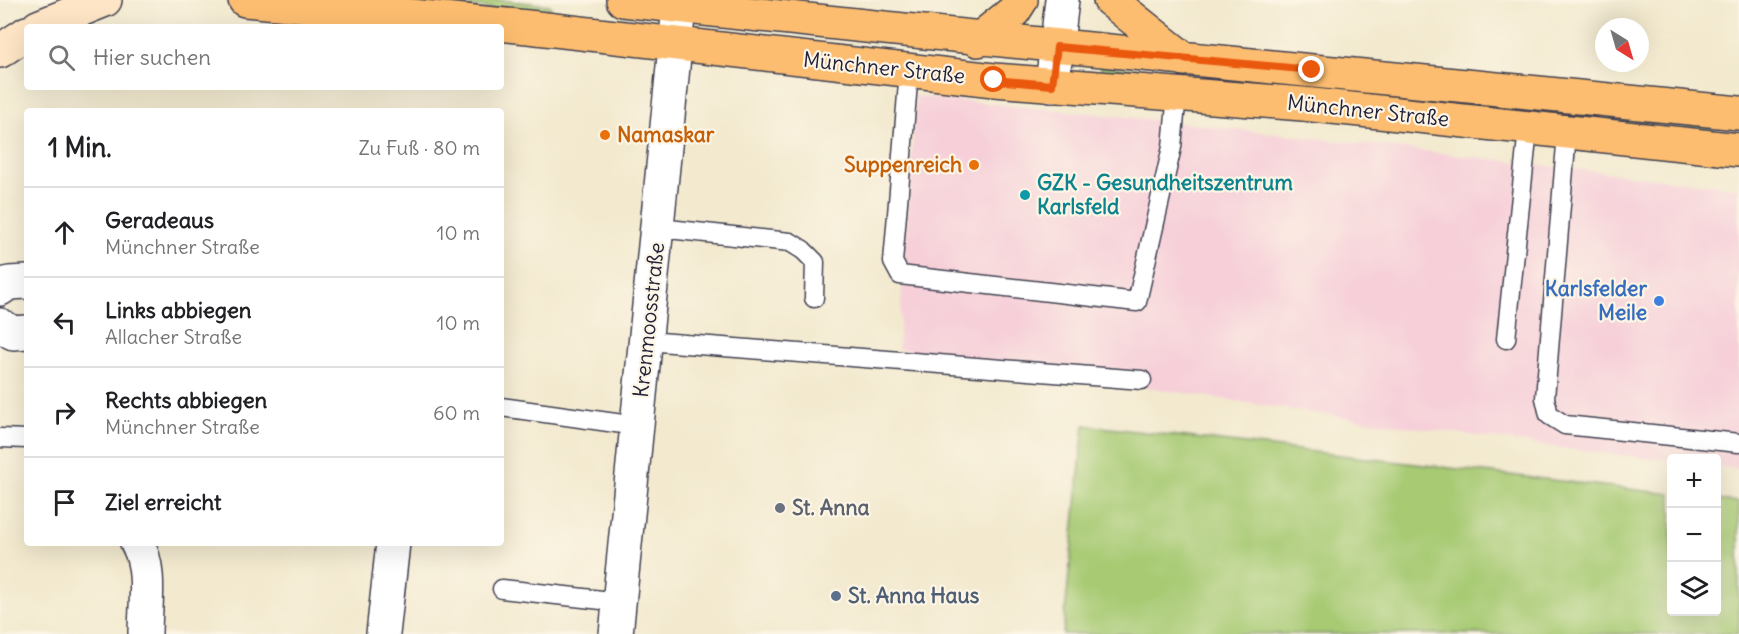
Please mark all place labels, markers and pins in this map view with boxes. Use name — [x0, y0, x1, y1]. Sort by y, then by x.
place label: Namaskar — [617, 121, 715, 148]
marker: Namaskar — [598, 128, 612, 142]
place label: Suppenreich — [844, 151, 962, 178]
marker: Suppenreich — [967, 158, 981, 172]
place label: GZK - Gesundheitszentrum Karlsfeld — [1037, 169, 1293, 220]
marker: GZK - Gesundheitszentrum Karlsfeld — [1018, 188, 1032, 202]
place label: Karlsfelder Meile — [1545, 275, 1647, 326]
marker: Karlsfelder Meile — [1652, 294, 1666, 308]
place label: St. Anna — [792, 494, 870, 521]
marker: St. Anna — [773, 501, 787, 515]
place label: St. Anna Haus — [848, 582, 980, 609]
marker: St. Anna Haus — [829, 589, 843, 603]

